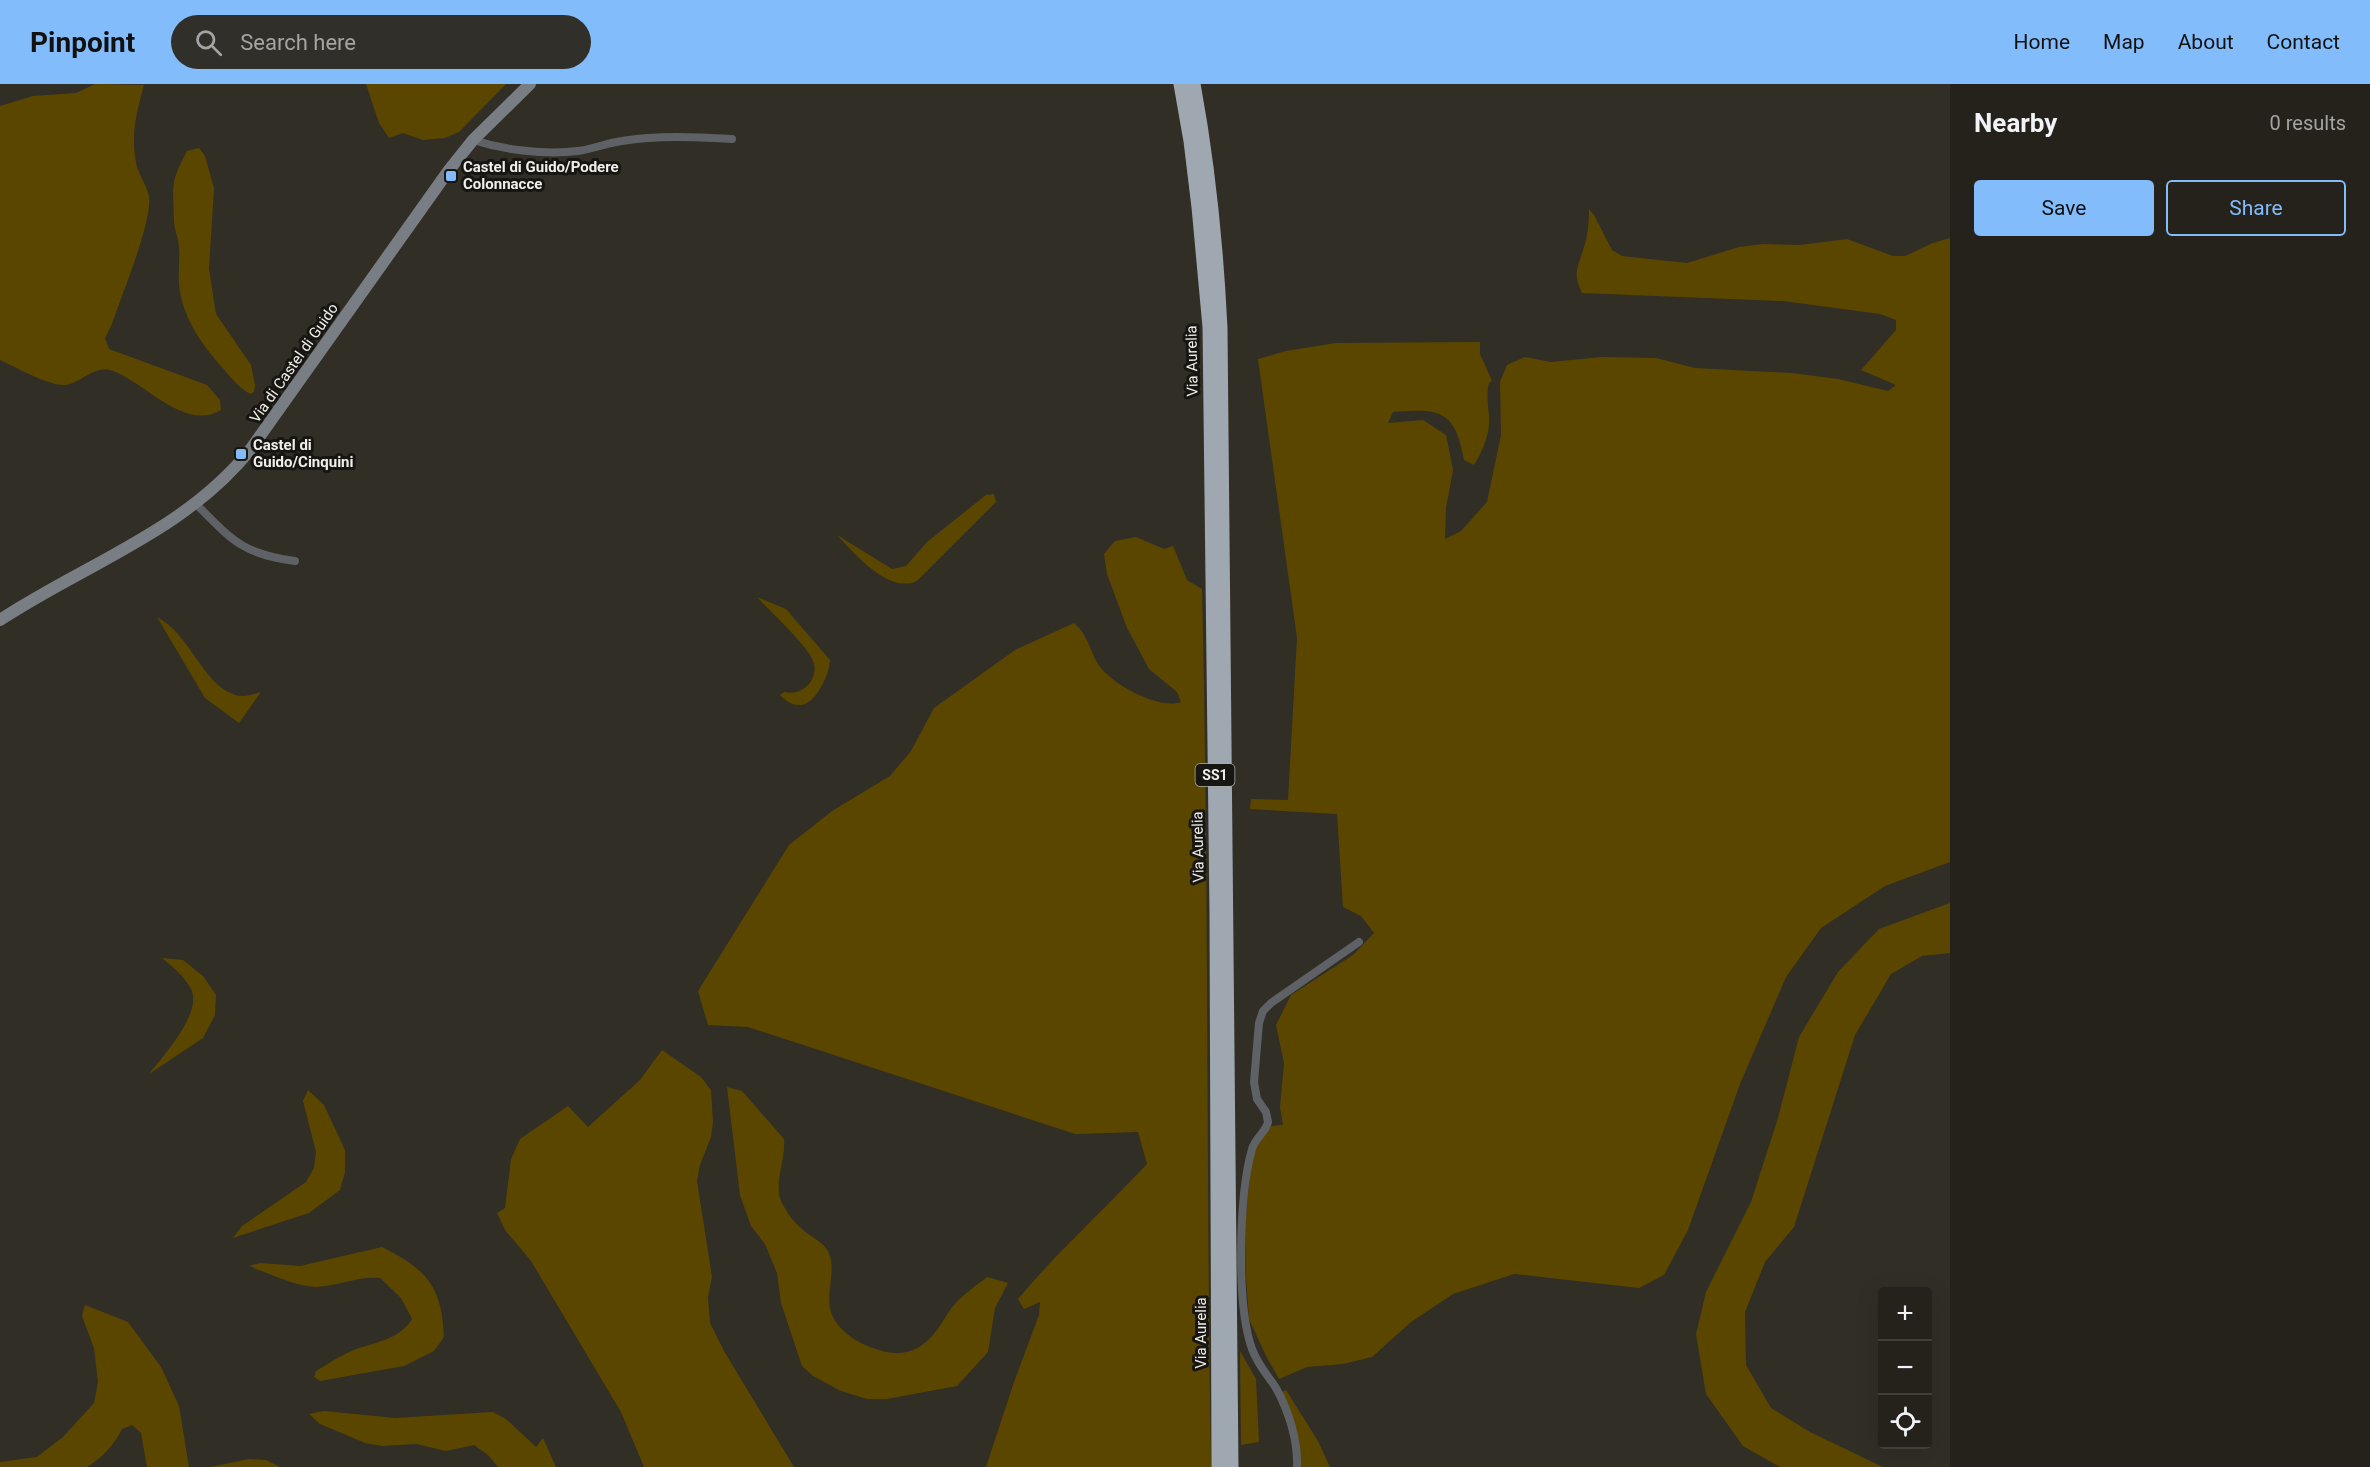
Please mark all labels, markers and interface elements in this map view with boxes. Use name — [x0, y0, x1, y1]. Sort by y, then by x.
search box — [171, 15, 591, 69]
text: Pinpoint — [30, 26, 135, 59]
icon: search — [192, 26, 225, 59]
text: Search here — [240, 30, 356, 55]
text: Home — [2014, 30, 2070, 54]
text: Map — [2103, 30, 2145, 54]
text: About — [2178, 30, 2234, 54]
text: Contact — [2267, 30, 2340, 54]
text: Nearby — [1974, 108, 2057, 138]
text: 0 results — [2270, 111, 2346, 135]
place label: Castel di Guido/Podere Colonnacce — [463, 158, 619, 193]
marker: Castel di Guido/Podere Colonnacce — [444, 169, 458, 183]
button: Save — [1974, 180, 2154, 236]
button: Share — [2166, 180, 2346, 236]
street label: Via di Castel di Guido — [246, 300, 342, 426]
street label: Via Aurelia — [1182, 325, 1202, 397]
place label: Castel di Guido/Cinquini — [253, 436, 354, 471]
marker: Castel di Guido/Cinquini — [234, 447, 248, 461]
road number: SS1 — [1196, 764, 1234, 786]
street label: Via Aurelia — [1188, 811, 1208, 883]
map controls — [1878, 1287, 1932, 1449]
button: + — [1878, 1287, 1932, 1341]
street label: Via Aurelia — [1192, 1297, 1210, 1369]
button: − — [1878, 1341, 1932, 1395]
button: locate — [1878, 1395, 1932, 1449]

